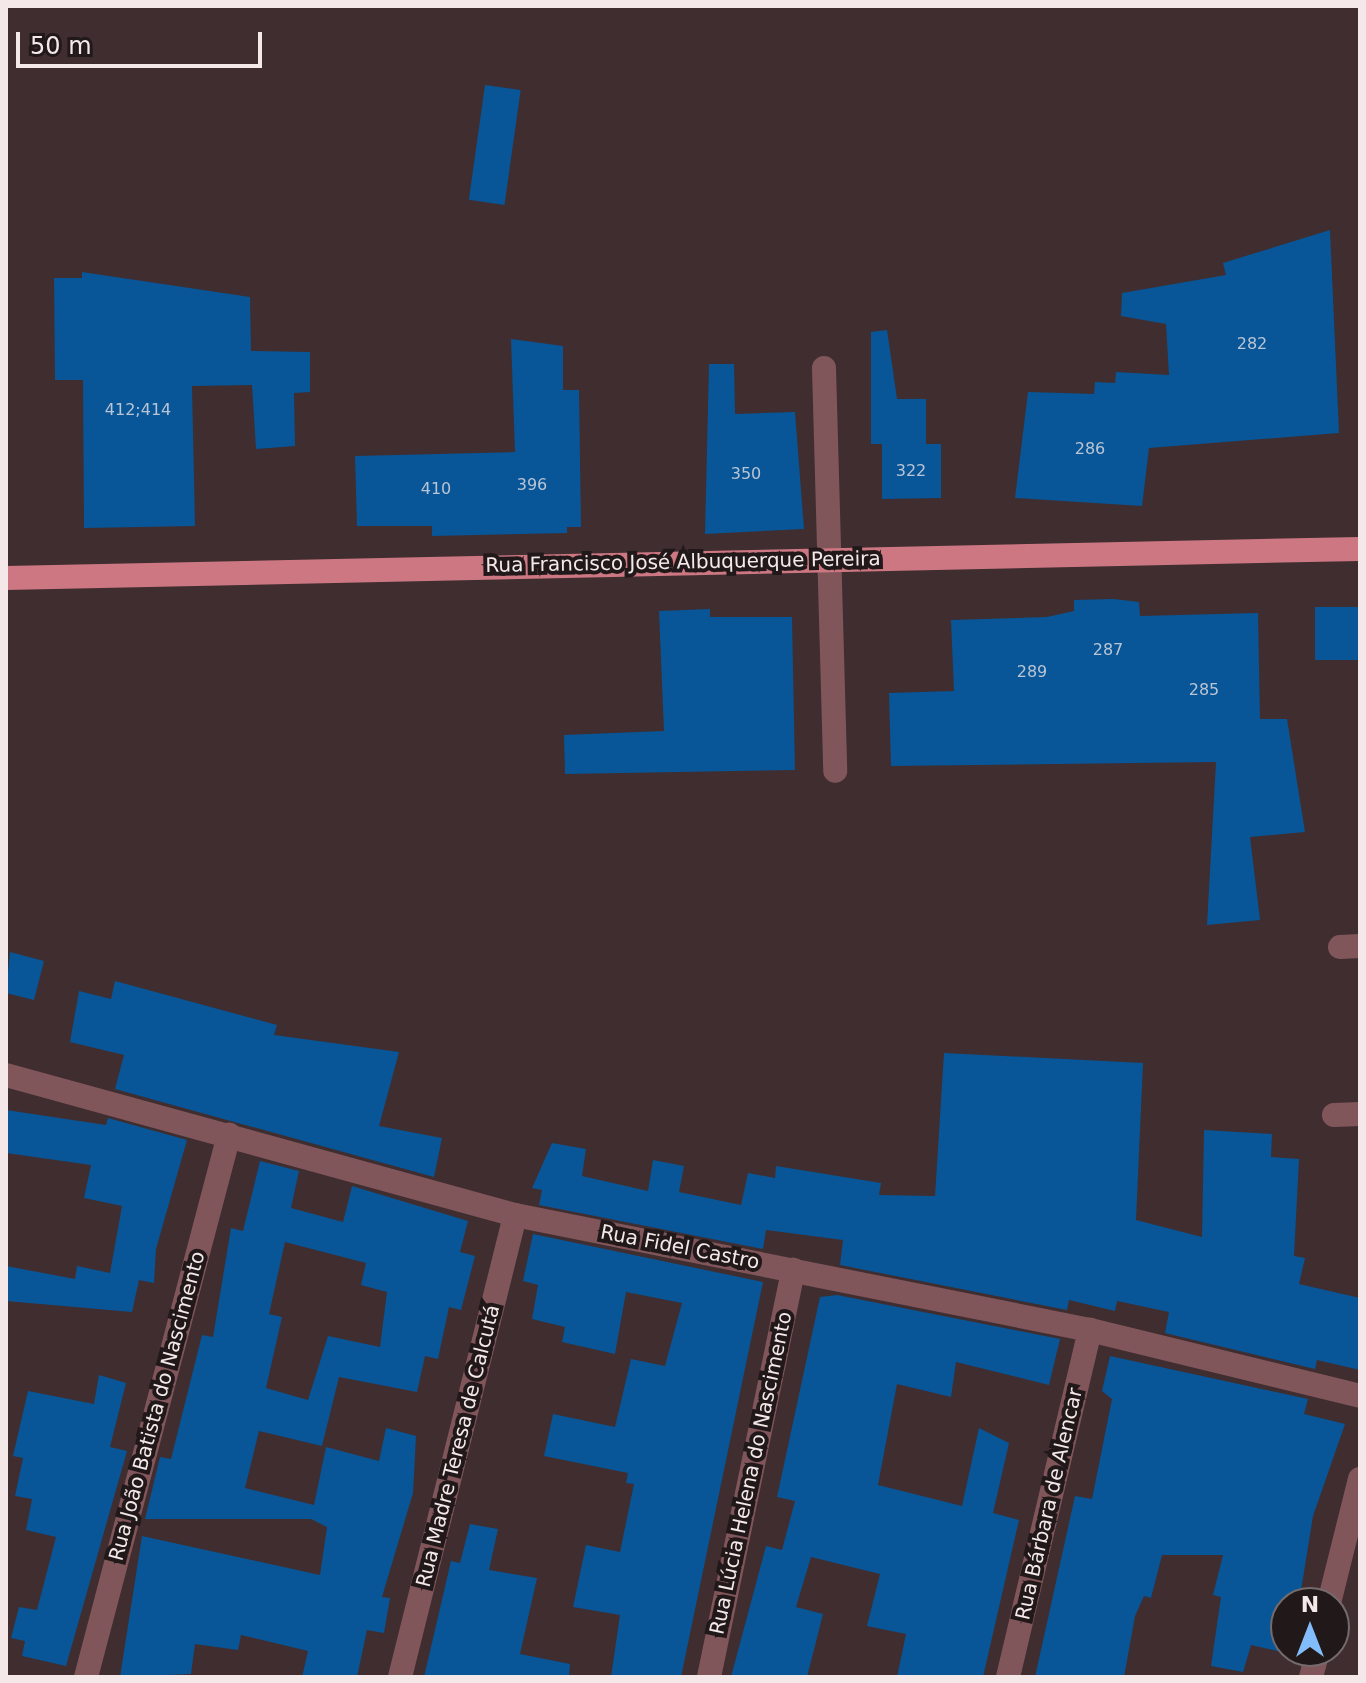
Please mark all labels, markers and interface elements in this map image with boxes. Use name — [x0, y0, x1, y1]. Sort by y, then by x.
scale bar — [20, 16, 266, 66]
text: 50 m — [30, 32, 92, 60]
house number: 282 — [1237, 334, 1267, 354]
house number: 412;414 — [105, 400, 171, 420]
house number: 286 — [1075, 439, 1105, 459]
house number: 322 — [896, 461, 926, 481]
house number: 350 — [731, 464, 761, 484]
house number: 396 — [517, 475, 547, 495]
house number: 410 — [421, 479, 451, 499]
street label: Rua Francisco José Albuquerque Pereira — [485, 547, 881, 577]
house number: 287 — [1093, 640, 1123, 660]
house number: 289 — [1017, 662, 1047, 682]
house number: 285 — [1189, 680, 1219, 700]
street label: Rua Fidel Castro — [599, 1220, 761, 1274]
street label: Rua João Batista do Nascimento — [104, 1249, 210, 1563]
street label: Rua Madre Teresa de Calcutá — [411, 1302, 505, 1590]
street label: Rua Lúcia Helena do Nascimento — [705, 1309, 797, 1637]
street label: Rua Bárbara de Alencar — [1011, 1386, 1087, 1622]
north arrow — [1270, 1587, 1350, 1667]
text: N — [1301, 1592, 1319, 1617]

